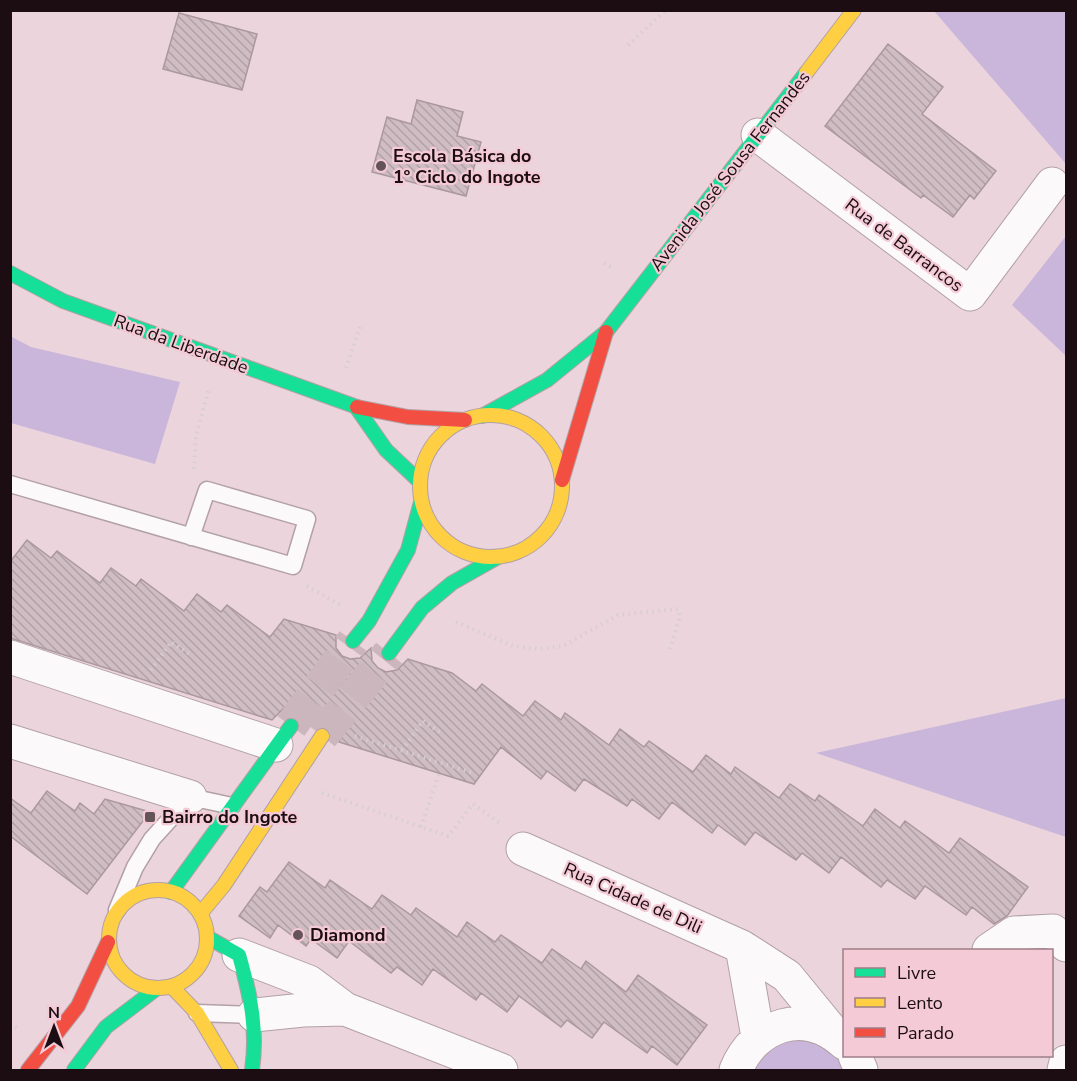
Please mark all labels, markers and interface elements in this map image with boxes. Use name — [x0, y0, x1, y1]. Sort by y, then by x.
street label: Avenida José Sousa Fernandes — [644, 66, 816, 276]
place label: Escola Básica do 1º Ciclo do Ingote — [393, 144, 541, 189]
marker: Escola Básica do 1º Ciclo do Ingote — [374, 159, 388, 173]
street label: Rua de Barrancos — [840, 193, 968, 297]
street label: Rua da Liberdade — [110, 309, 252, 379]
place label: Bairro do Ingote — [162, 805, 298, 829]
marker: Bairro do Ingote — [143, 810, 157, 824]
street label: Rua Cidade de Dili — [560, 857, 706, 939]
place label: Diamond — [310, 923, 386, 947]
marker: Diamond — [291, 928, 305, 942]
legend — [843, 949, 1053, 1057]
text: Livre — [897, 961, 936, 985]
text: Lento — [897, 991, 943, 1015]
north arrow — [24, 997, 84, 1057]
text: N — [48, 1002, 60, 1024]
text: Parado — [897, 1021, 954, 1045]

